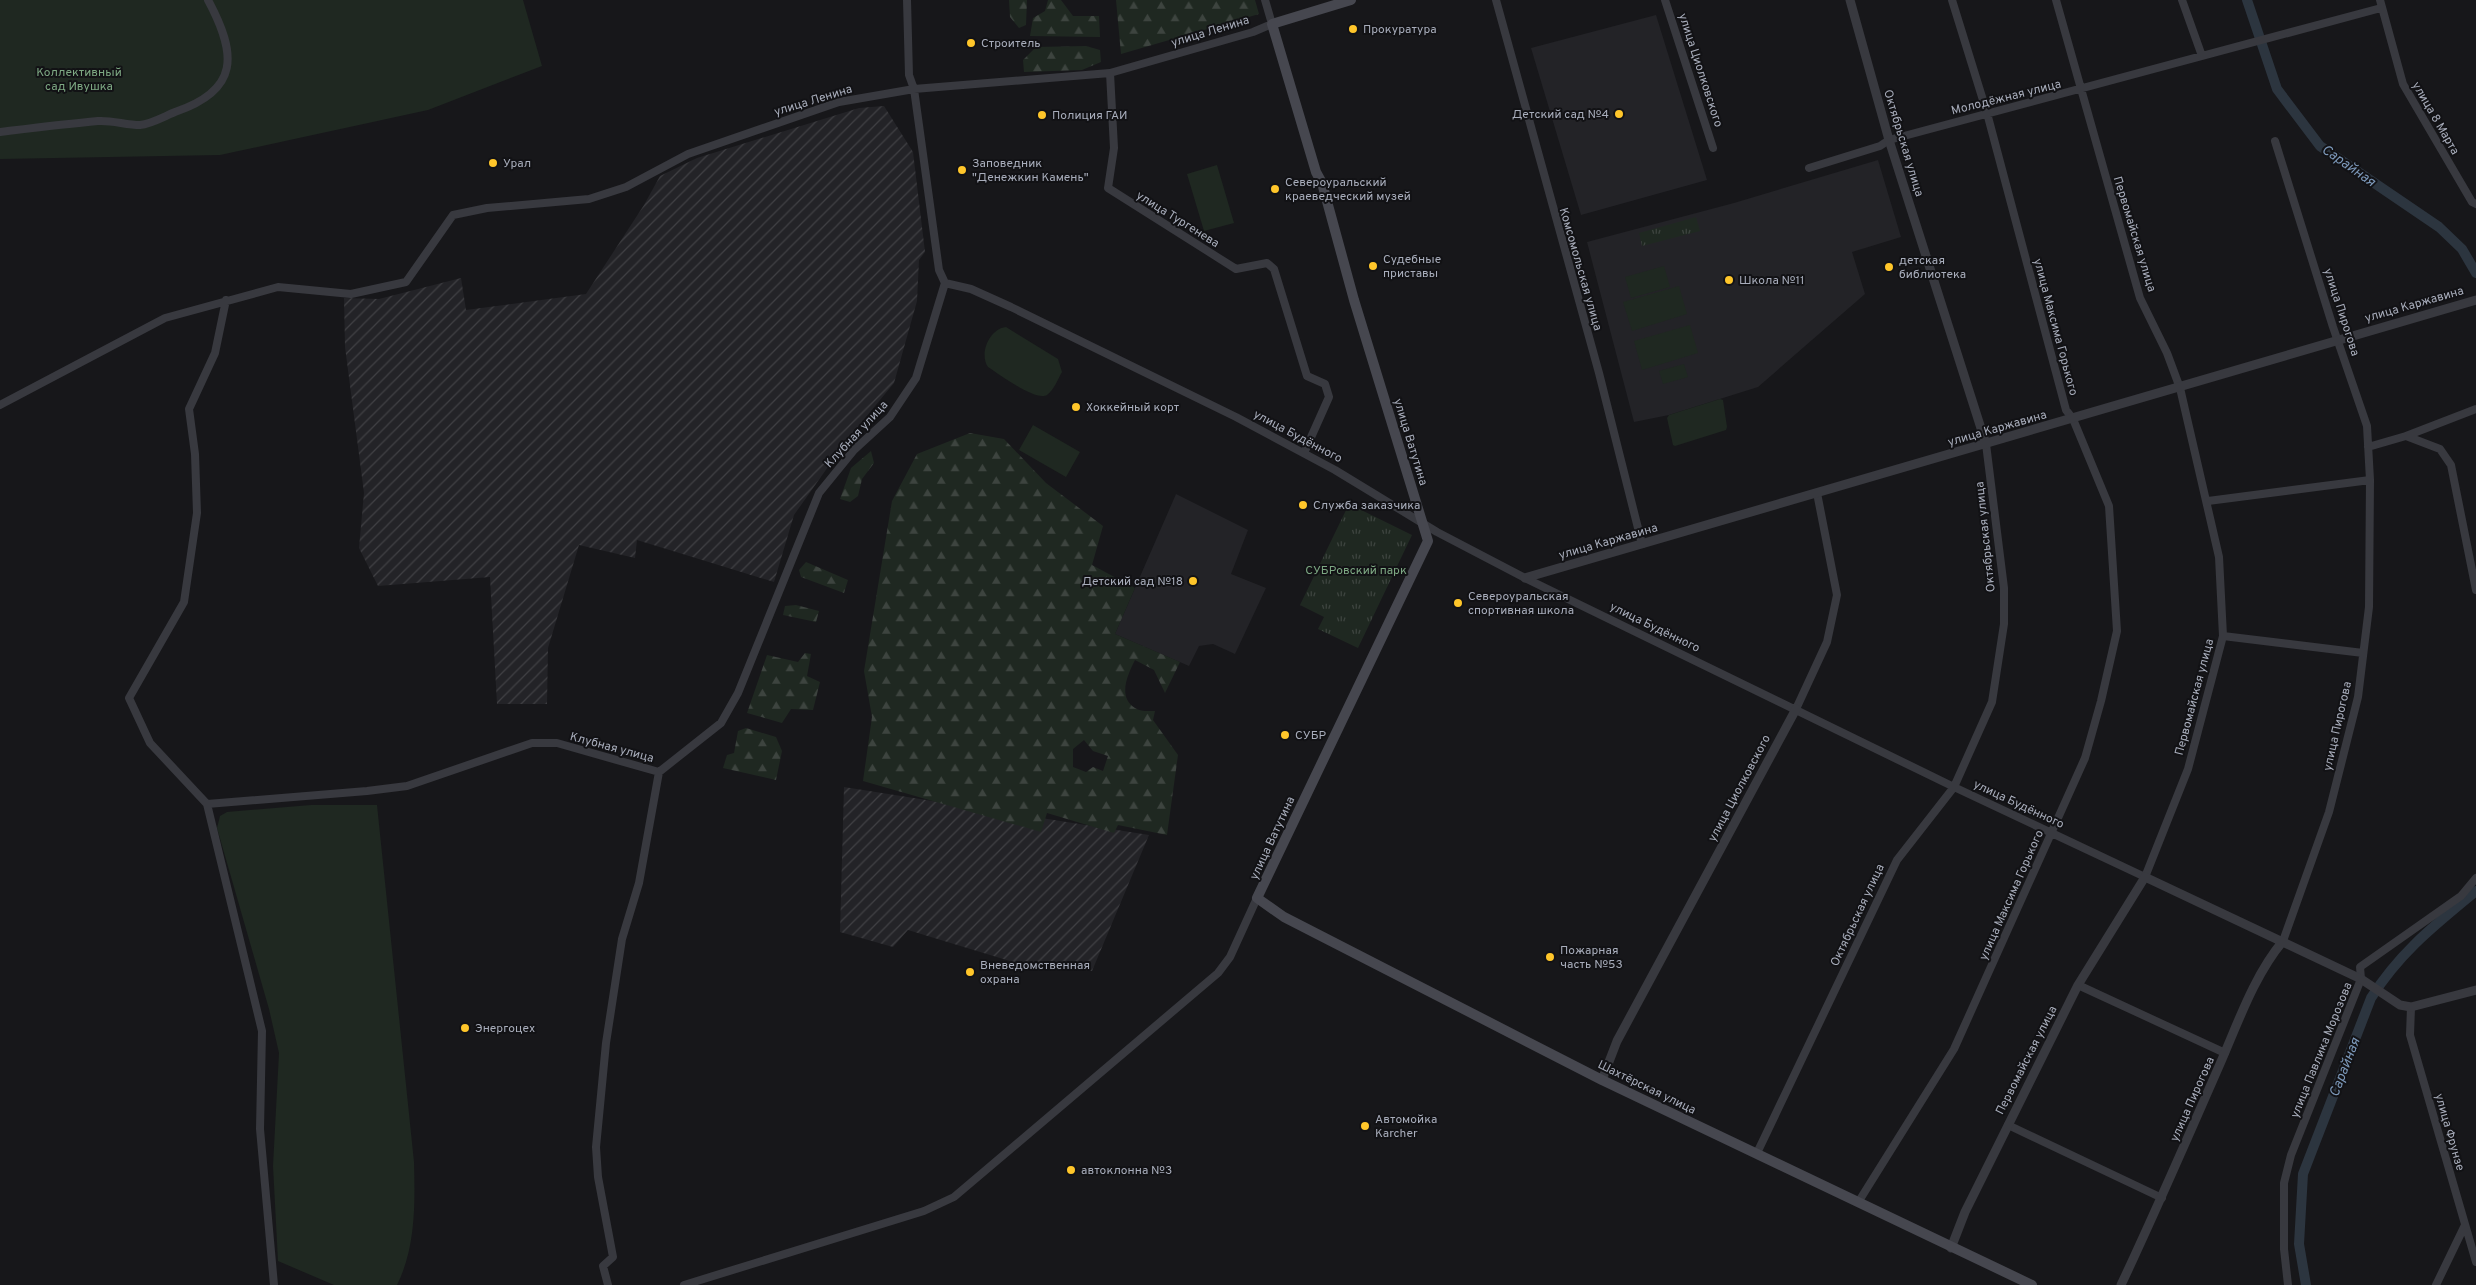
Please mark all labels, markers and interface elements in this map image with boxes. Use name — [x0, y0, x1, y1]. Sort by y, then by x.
street label: улица Циолковского — [1674, 11, 1726, 130]
street label: улица Ленина — [1169, 12, 1251, 51]
place label: Прокуратура — [1363, 22, 1437, 38]
marker: Прокуратура — [1347, 23, 1359, 35]
place label: Строитель — [981, 36, 1041, 52]
marker: Строитель — [965, 37, 977, 49]
park label: Коллективный сад Ивушка — [36, 65, 122, 95]
street label: Молодёжная улица — [1950, 77, 2063, 119]
street label: улица 8 Марта — [2408, 79, 2463, 158]
street label: улица Ленина — [772, 81, 854, 120]
street label: Октябрьская улица — [1879, 88, 1927, 199]
place label: Детский сад №4 — [1512, 107, 1609, 123]
place label: Полиция ГАИ — [1052, 108, 1127, 124]
marker: Детский сад №4 — [1613, 108, 1625, 120]
marker: Полиция ГАИ — [1036, 109, 1048, 121]
water label: Сарайная — [2318, 142, 2379, 191]
place label: Урал — [503, 156, 531, 172]
place label: Заповедник "Денежкин Камень" — [972, 156, 1089, 186]
marker: Урал — [487, 157, 499, 169]
marker: Заповедник "Денежкин Камень" — [956, 164, 968, 176]
place label: Североуральский краеведческий музей — [1285, 175, 1411, 205]
street label: Первомайская улица — [2109, 175, 2159, 294]
marker: Североуральский краеведческий музей — [1269, 183, 1281, 195]
street label: улица Тургенева — [1133, 188, 1222, 252]
street label: Комсомольская улица — [1555, 206, 1605, 333]
place label: Судебные приставы — [1383, 252, 1441, 282]
place label: детская библиотека — [1899, 253, 1966, 283]
street label: улица Максима Горького — [2029, 257, 2081, 398]
marker: Судебные приставы — [1367, 260, 1379, 272]
marker: детская библиотека — [1883, 261, 1895, 273]
street label: улица Пирогова — [2319, 266, 2363, 358]
place label: Школа №11 — [1739, 273, 1805, 289]
marker: Школа №11 — [1723, 274, 1735, 286]
street label: улица Каржавина — [2363, 283, 2466, 327]
street label: улица Ватутина — [1389, 397, 1431, 488]
street label: Клубная улица — [821, 398, 892, 472]
place label: Хоккейный корт — [1086, 400, 1180, 416]
marker: Хоккейный корт — [1070, 401, 1082, 413]
street label: улица Будённого — [1250, 407, 1345, 467]
street label: улица Каржавина — [1946, 407, 2049, 451]
street label: Октябрьская улица — [1972, 481, 2000, 593]
place label: Служба заказчика — [1313, 498, 1420, 514]
marker: Служба заказчика — [1297, 499, 1309, 511]
street label: улица Каржавина — [1557, 520, 1660, 564]
park label: СУБРовский парк — [1305, 563, 1407, 579]
place label: Детский сад №18 — [1082, 574, 1183, 590]
marker: Детский сад №18 — [1187, 575, 1199, 587]
place label: Североуральская спортивная школа — [1468, 589, 1574, 619]
marker: Североуральская спортивная школа — [1452, 597, 1464, 609]
street label: улица Будённого — [1607, 599, 1703, 657]
street label: Первомайская улица — [2172, 637, 2218, 757]
street label: улица Пирогова — [2320, 680, 2356, 773]
place label: СУБР — [1295, 728, 1326, 744]
street label: Клубная улица — [568, 729, 655, 767]
marker: СУБР — [1279, 729, 1291, 741]
street label: улица Циолковского — [1705, 732, 1775, 845]
street label: улица Будённого — [1971, 777, 2067, 833]
street label: улица Ватутина — [1247, 794, 1299, 883]
street label: улица Максима Горького — [1976, 827, 2048, 963]
street label: Октябрьская улица — [1827, 862, 1889, 969]
place label: Пожарная часть №53 — [1560, 943, 1623, 973]
marker: Пожарная часть №53 — [1544, 951, 1556, 963]
place label: Вневедомственная охрана — [980, 958, 1090, 988]
marker: Вневедомственная охрана — [964, 966, 976, 978]
street label: улица Павлика Морозова — [2287, 980, 2357, 1121]
street label: Первомайская улица — [1992, 1003, 2061, 1118]
place label: Энергоцех — [475, 1021, 535, 1037]
marker: Энергоцех — [459, 1022, 471, 1034]
water label: Сарайная — [2326, 1035, 2365, 1099]
street label: улица Пирогова — [2167, 1054, 2219, 1144]
street label: Шахтёрская улица — [1595, 1057, 1698, 1119]
street label: улица Фрунзе — [2430, 1092, 2468, 1173]
place label: Автомойка Karcher — [1375, 1112, 1437, 1142]
marker: Автомойка Karcher — [1359, 1120, 1371, 1132]
place label: автоклонна №3 — [1081, 1163, 1172, 1179]
marker: автоклонна №3 — [1065, 1164, 1077, 1176]

